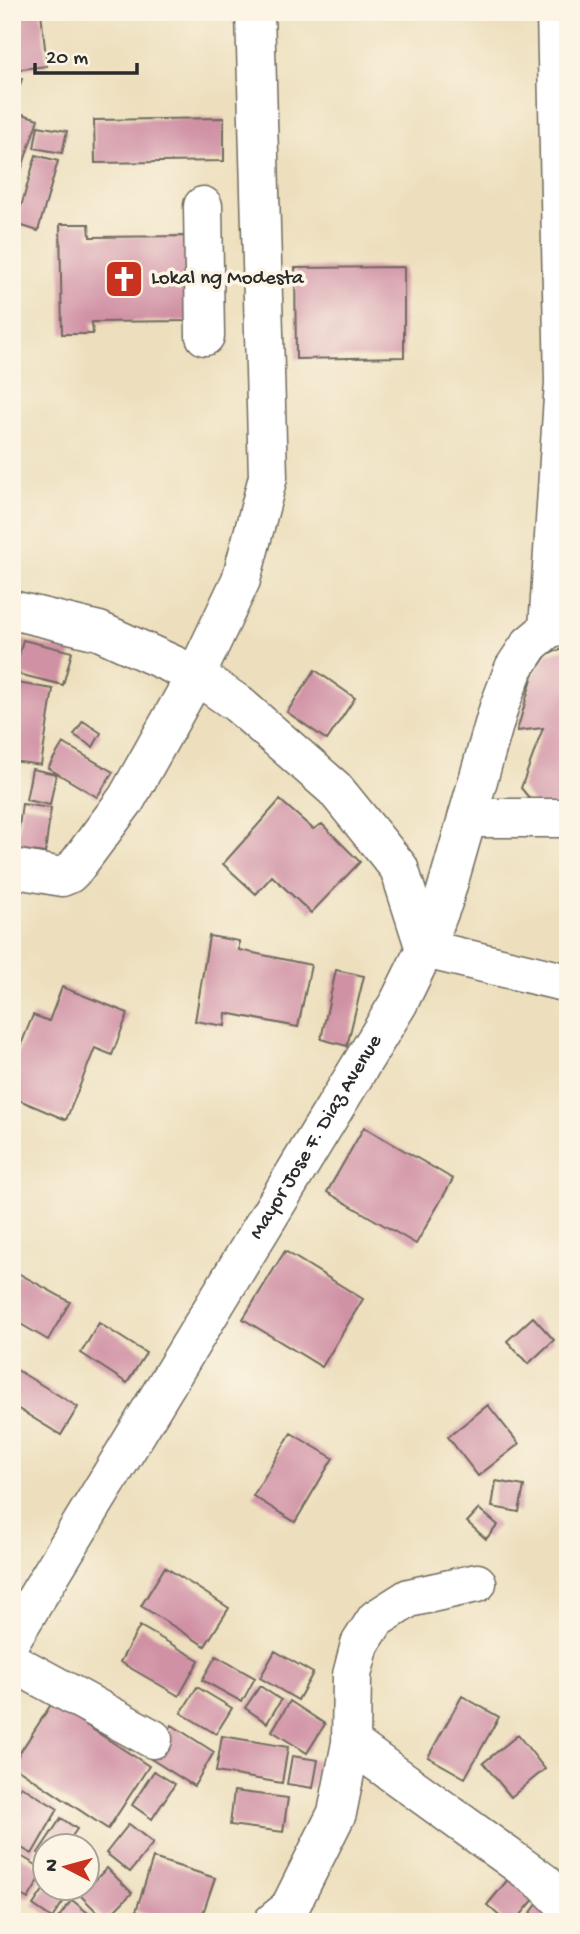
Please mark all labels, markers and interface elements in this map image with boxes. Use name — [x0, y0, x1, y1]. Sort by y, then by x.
scale bar — [35, 32, 136, 76]
text: 20 m — [46, 47, 88, 72]
church icon: Lokal ng Modesta — [103, 258, 145, 300]
place label: Lokal ng Modesta — [151, 267, 305, 292]
street label: Mayor Jose F. Diaz Avenue — [245, 1029, 389, 1244]
north arrow — [32, 1832, 102, 1902]
text: N — [40, 1858, 65, 1873]

